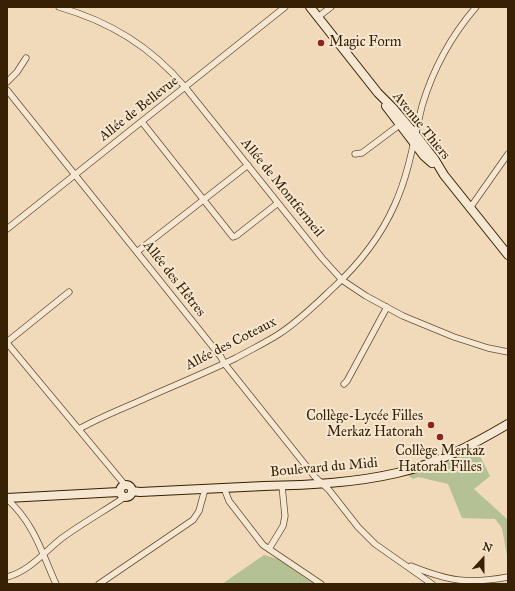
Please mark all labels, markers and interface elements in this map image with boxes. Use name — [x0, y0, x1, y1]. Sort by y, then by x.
place label: Magic Form — [329, 35, 402, 51]
marker: Magic Form — [316, 38, 326, 48]
street label: Allée de Bellevue — [96, 73, 182, 145]
street label: Avenue Thiers — [389, 89, 453, 163]
street label: Allée de Montfermeil — [237, 135, 327, 241]
street label: Allée des Hêtres — [139, 238, 209, 320]
street label: Allée des Coteaux — [183, 314, 279, 374]
place label: Collège-Lycée Filles Merkaz Hatorah — [306, 409, 423, 442]
marker: Collège-Lycée Filles Merkaz Hatorah — [426, 420, 436, 430]
marker: Collège Merkaz Hatorah Filles — [435, 432, 445, 442]
place label: Collège Merkaz Hatorah Filles — [395, 444, 485, 476]
street label: Boulevard du Midi — [270, 455, 378, 481]
north arrow — [463, 539, 503, 579]
text: N — [481, 540, 494, 555]

